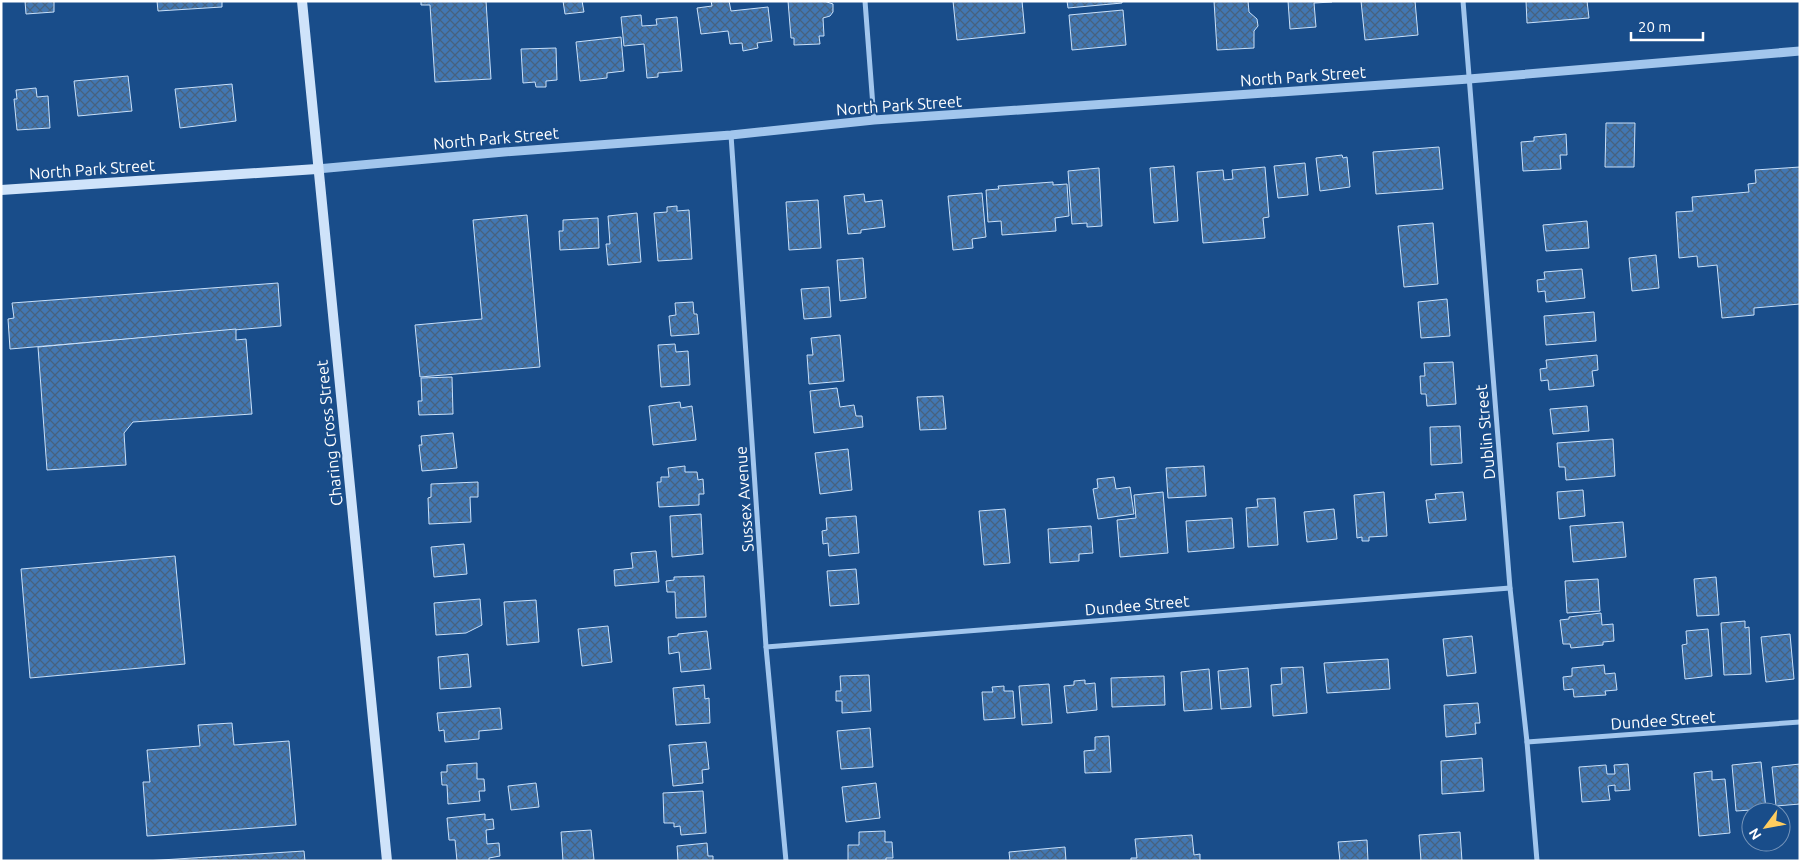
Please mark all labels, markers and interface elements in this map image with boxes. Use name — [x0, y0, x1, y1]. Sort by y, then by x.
scale bar — [1631, 10, 1704, 42]
text: 20 m — [1638, 18, 1671, 35]
street label: North Park Street — [1239, 63, 1367, 89]
street label: North Park Street — [835, 92, 963, 118]
street label: North Park Street — [432, 123, 560, 152]
street label: North Park Street — [28, 156, 156, 182]
street label: Charing Cross Street — [312, 358, 346, 507]
street label: Dublin Street — [1472, 383, 1498, 480]
street label: Sussex Avenue — [731, 446, 757, 552]
street label: Dundee Street — [1084, 591, 1191, 619]
street label: Dundee Street — [1610, 707, 1717, 733]
north arrow — [1741, 802, 1791, 852]
text: N — [1745, 825, 1765, 843]

